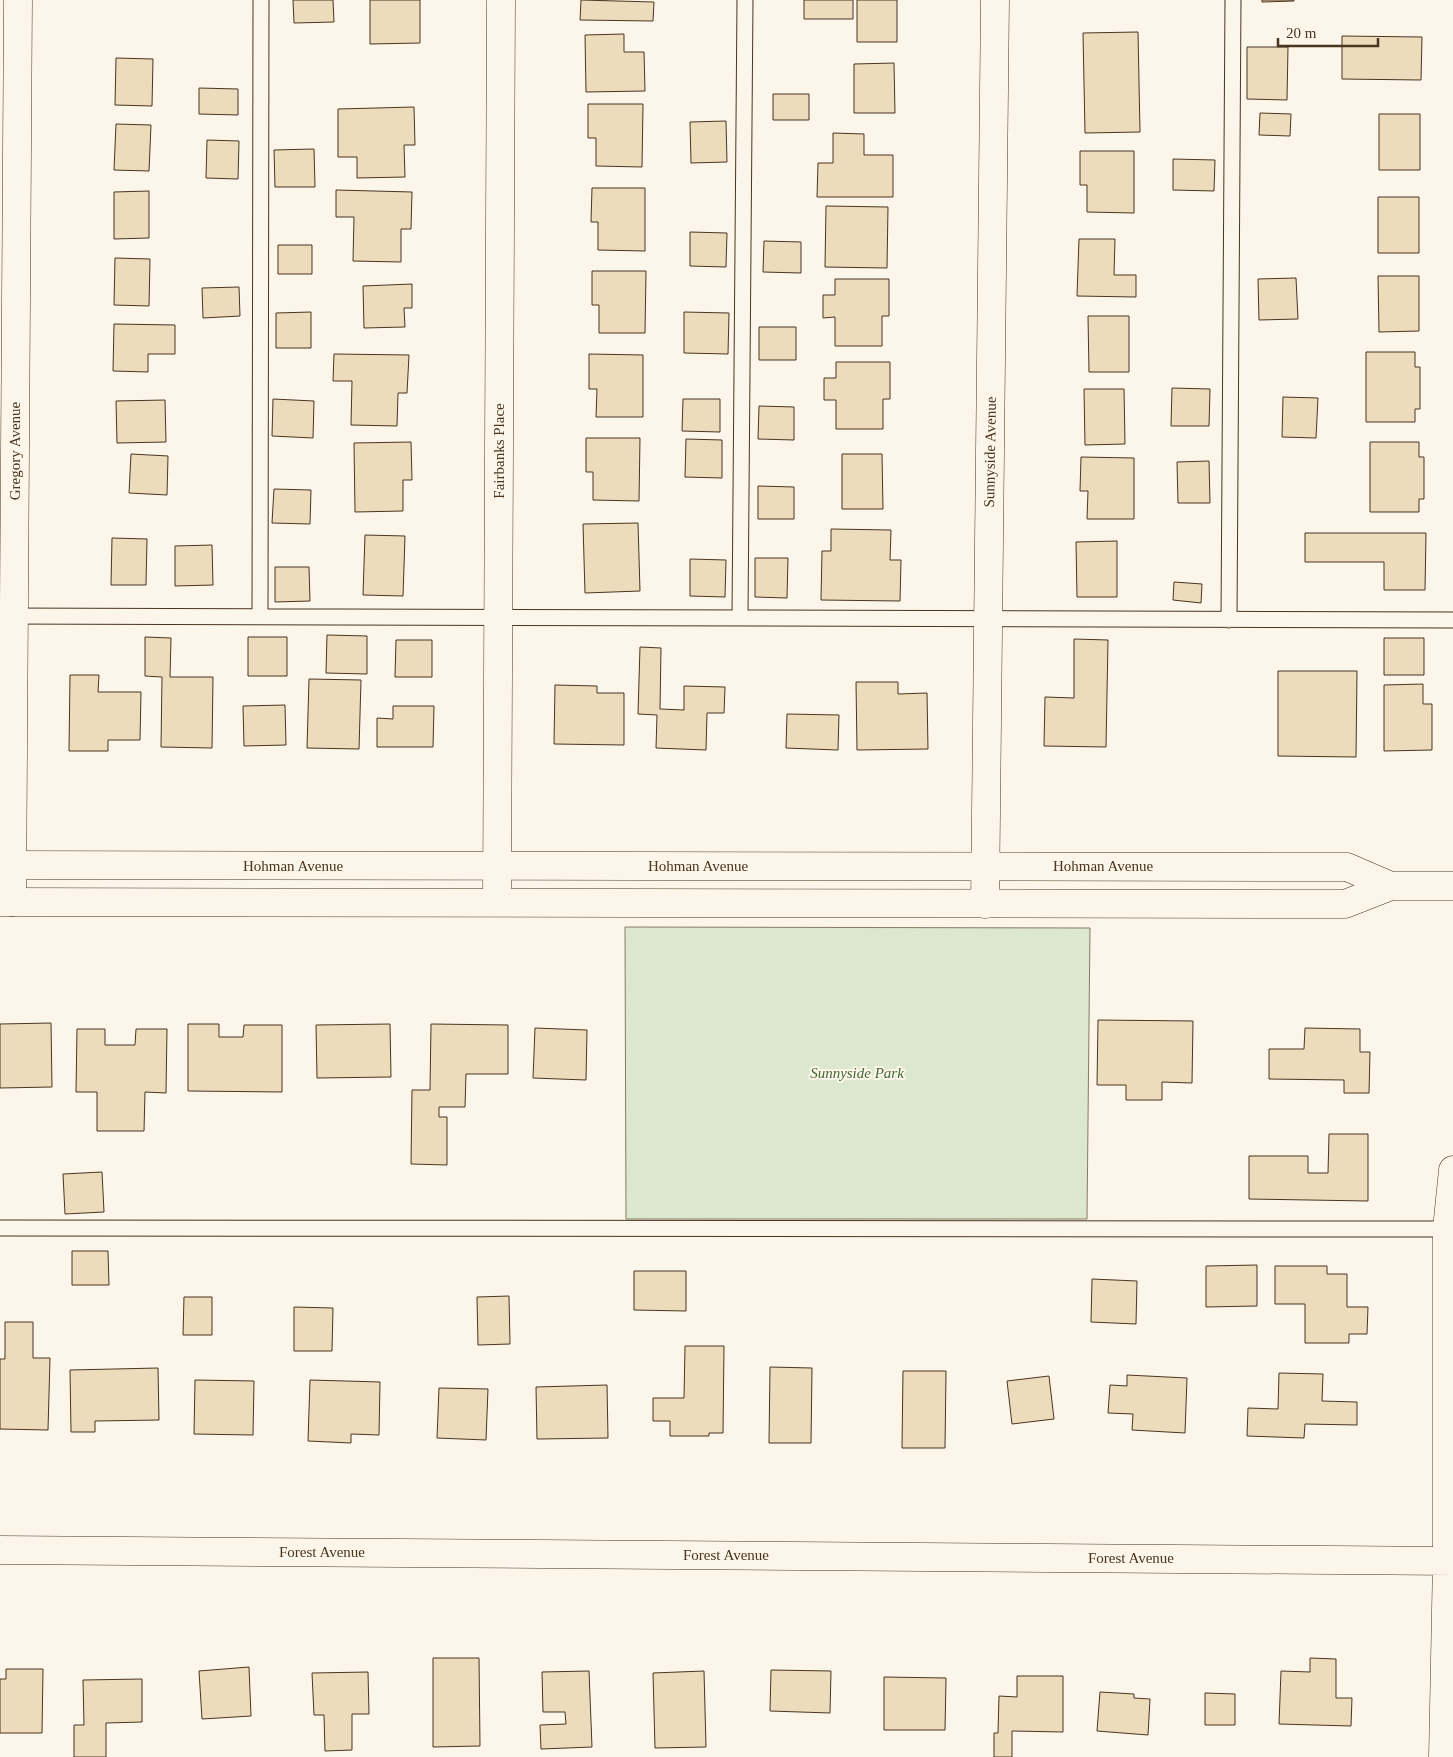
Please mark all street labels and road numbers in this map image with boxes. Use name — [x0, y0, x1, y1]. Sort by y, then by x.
street label: Sunnyside Avenue — [981, 396, 999, 508]
street label: Gregory Avenue — [7, 401, 23, 500]
street label: Fairbanks Place — [491, 403, 507, 499]
street label: Hohman Avenue — [243, 858, 343, 874]
street label: Hohman Avenue — [648, 858, 748, 874]
street label: Hohman Avenue — [1053, 858, 1153, 874]
street label: Forest Avenue — [279, 1544, 365, 1560]
street label: Forest Avenue — [683, 1547, 769, 1563]
street label: Forest Avenue — [1088, 1550, 1174, 1566]

